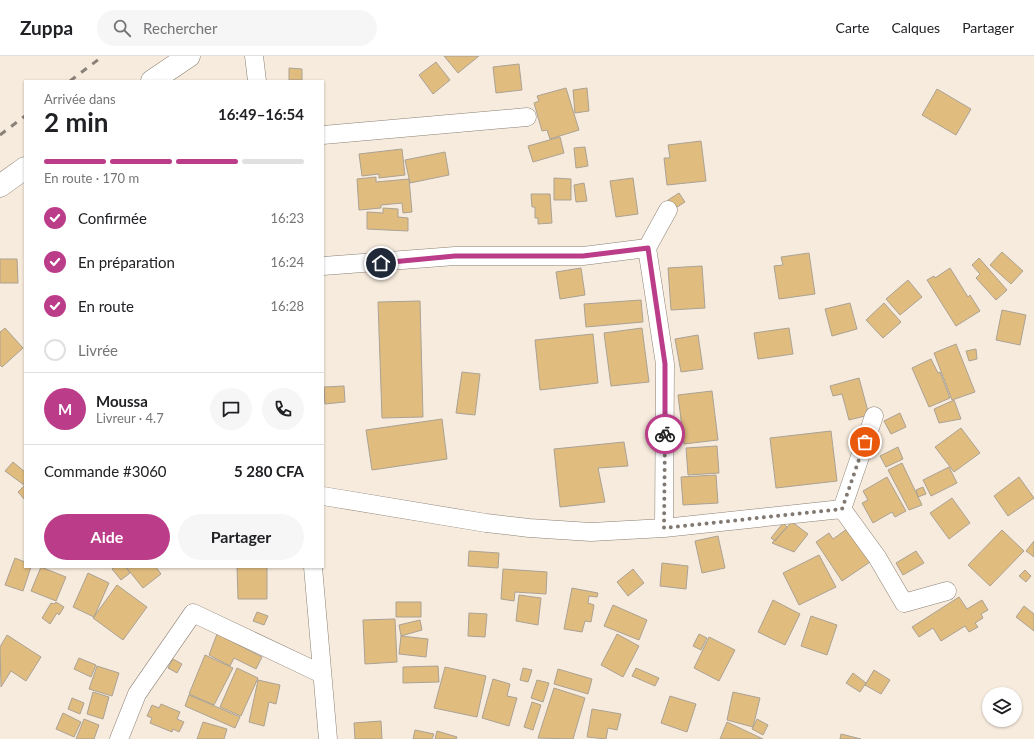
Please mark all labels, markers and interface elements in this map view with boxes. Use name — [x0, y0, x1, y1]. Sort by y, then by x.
search box — [97, 10, 377, 46]
text: Zuppa — [20, 16, 73, 39]
icon: search — [111, 17, 133, 39]
text: Rechercher — [143, 19, 217, 37]
text: Carte — [836, 19, 869, 36]
text: Calques — [891, 19, 940, 36]
text: Partager — [962, 19, 1014, 36]
text: Arrivée dans — [44, 91, 116, 107]
text: 16:49–16:54 — [218, 105, 304, 123]
text: 2 min — [44, 106, 108, 138]
text: En route · 170 m — [44, 170, 139, 186]
icon: check — [44, 207, 66, 229]
text: Confirmée — [78, 209, 147, 227]
text: 16:23 — [271, 210, 304, 226]
pin — [364, 246, 398, 280]
icon: check — [44, 251, 66, 273]
icon: home — [370, 252, 392, 274]
text: En préparation — [78, 253, 175, 271]
text: 16:24 — [271, 254, 304, 270]
icon: check — [44, 295, 66, 317]
text: En route — [78, 297, 134, 315]
text: 16:28 — [271, 298, 304, 314]
text: Livrée — [78, 341, 118, 359]
button: chat — [210, 388, 252, 430]
button: phone — [262, 388, 304, 430]
text: Moussa — [96, 392, 148, 410]
text: M — [58, 400, 72, 418]
text: Livreur · 4.7 — [96, 410, 164, 426]
courier — [645, 414, 685, 454]
icon: bike — [654, 423, 676, 445]
pin — [848, 425, 882, 459]
icon: bag — [854, 431, 876, 453]
text: Commande #3060 — [44, 462, 167, 480]
text: 5 280 CFA — [234, 462, 304, 480]
button: Aide — [44, 514, 170, 560]
button: Partager — [178, 514, 304, 560]
map controls — [982, 687, 1022, 727]
button: layers — [982, 687, 1022, 727]

